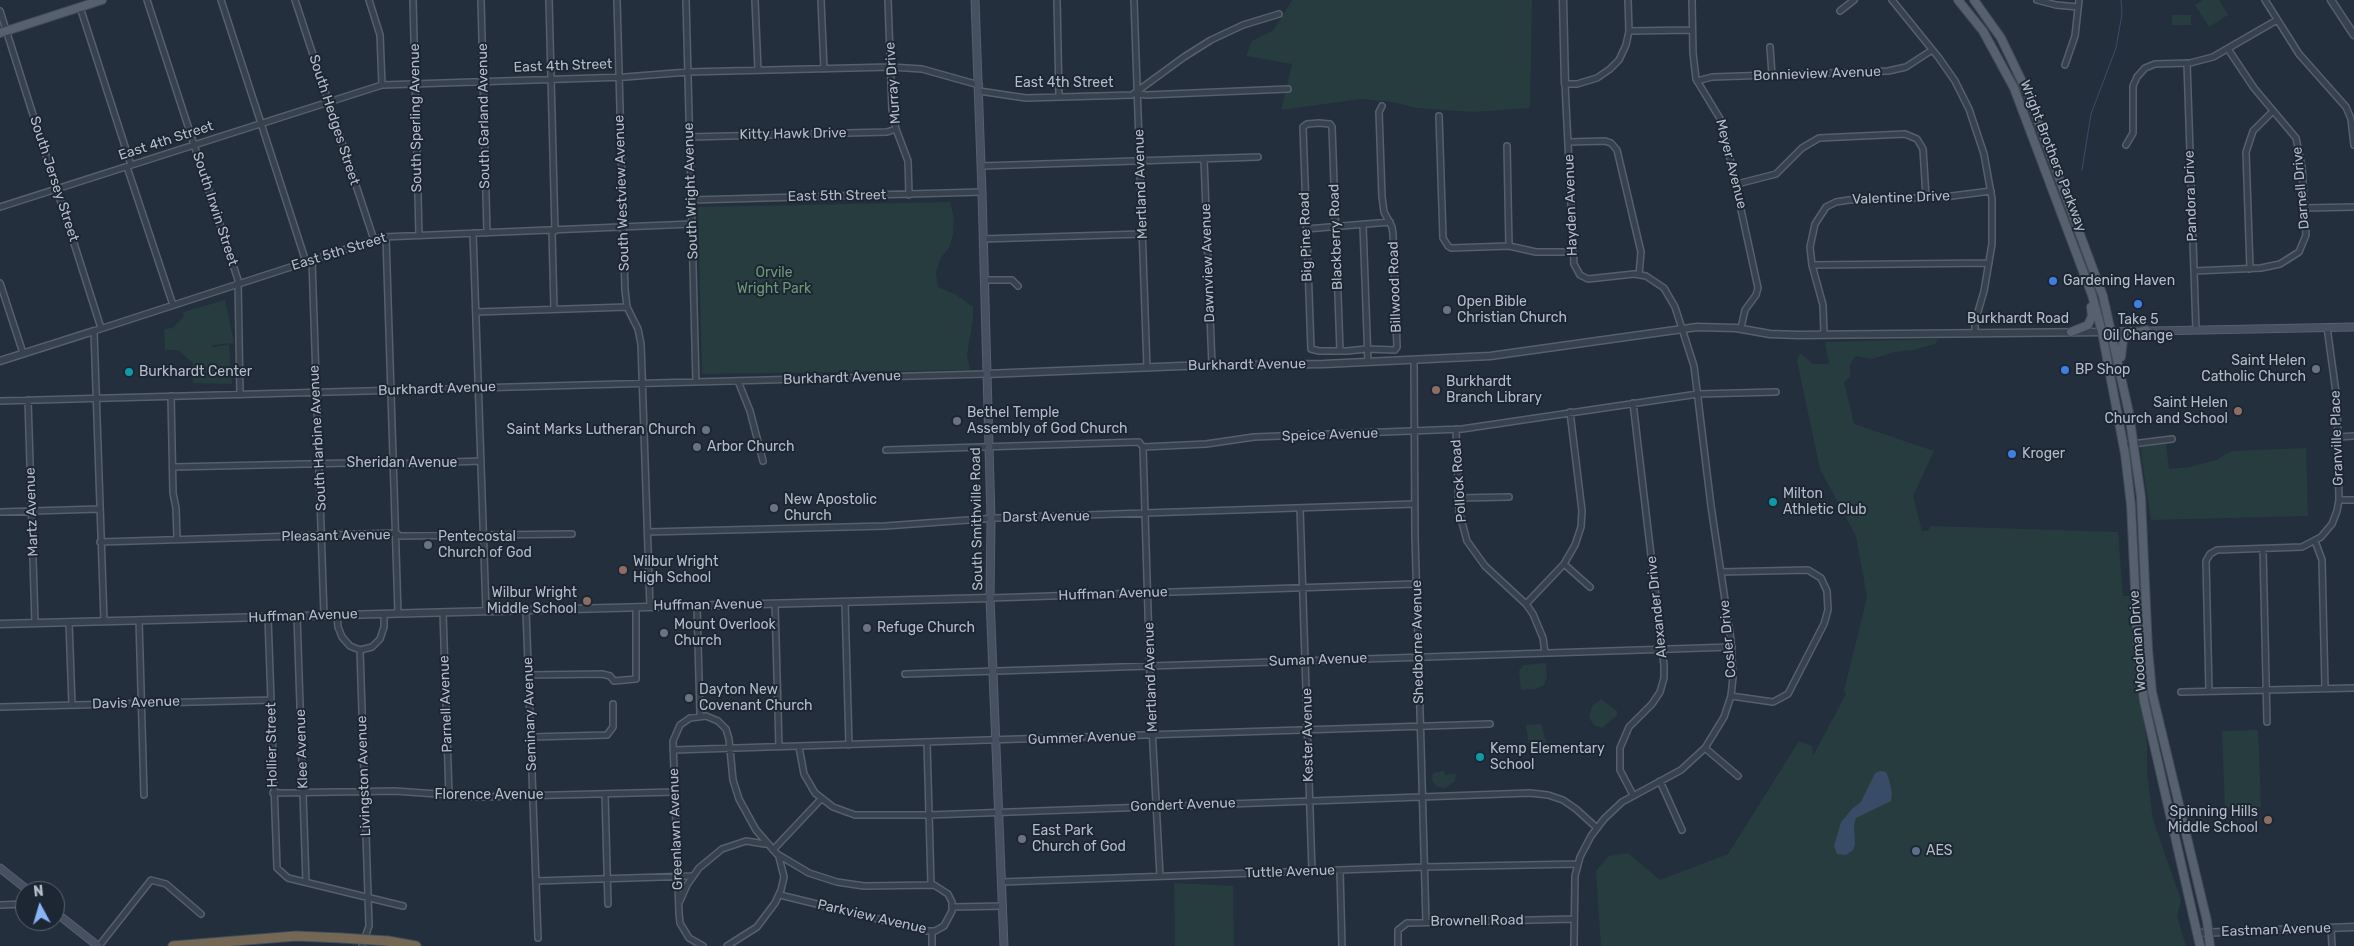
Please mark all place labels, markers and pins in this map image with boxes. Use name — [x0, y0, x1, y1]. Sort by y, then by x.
place label: Gardening Haven — [2063, 273, 2175, 289]
marker: Gardening Haven — [2047, 275, 2059, 287]
place label: Open Bible Christian Church — [1457, 294, 1567, 326]
marker: Take 5 Oil Change — [2132, 298, 2144, 310]
marker: Open Bible Christian Church — [1441, 304, 1453, 316]
place label: Take 5 Oil Change — [2103, 312, 2173, 344]
place label: Saint Helen Catholic Church — [2201, 353, 2306, 386]
place label: BP Shop — [2075, 362, 2130, 378]
marker: Saint Helen Catholic Church — [2310, 363, 2322, 375]
place label: Burkhardt Center — [139, 364, 252, 380]
marker: BP Shop — [2059, 364, 2071, 376]
marker: Burkhardt Center — [123, 366, 135, 378]
place label: Burkhardt Branch Library — [1446, 374, 1542, 407]
marker: Burkhardt Branch Library — [1430, 384, 1442, 396]
place label: Saint Helen Church and School — [2104, 395, 2228, 428]
place label: Bethel Temple Assembly of God Church — [967, 405, 1128, 438]
marker: Saint Helen Church and School — [2232, 405, 2244, 417]
marker: Bethel Temple Assembly of God Church — [951, 415, 963, 427]
place label: Saint Marks Lutheran Church — [507, 422, 696, 438]
marker: Saint Marks Lutheran Church — [700, 424, 712, 436]
place label: Arbor Church — [707, 439, 795, 455]
marker: Arbor Church — [691, 441, 703, 453]
place label: Kroger — [2022, 446, 2065, 462]
marker: Kroger — [2006, 448, 2018, 460]
place label: Milton Athletic Club — [1783, 486, 1867, 518]
place label: New Apostolic Church — [784, 492, 877, 524]
marker: Milton Athletic Club — [1767, 496, 1779, 508]
marker: New Apostolic Church — [768, 502, 780, 514]
place label: Pentecostal Church of God — [438, 529, 532, 562]
marker: Pentecostal Church of God — [422, 539, 434, 551]
place label: Wilbur Wright High School — [633, 554, 719, 586]
marker: Wilbur Wright High School — [617, 564, 629, 576]
place label: Wilbur Wright Middle School — [487, 585, 577, 618]
marker: Wilbur Wright Middle School — [581, 595, 593, 607]
place label: Mount Overlook Church — [674, 617, 776, 650]
place label: Refuge Church — [877, 620, 975, 636]
marker: Refuge Church — [861, 622, 873, 634]
marker: Mount Overlook Church — [658, 627, 670, 639]
place label: Dayton New Covenant Church — [699, 682, 813, 714]
marker: Dayton New Covenant Church — [683, 692, 695, 704]
place label: Kemp Elementary School — [1490, 741, 1605, 774]
marker: Kemp Elementary School — [1474, 751, 1486, 763]
place label: Spinning Hills Middle School — [2168, 804, 2258, 836]
marker: Spinning Hills Middle School — [2262, 814, 2274, 826]
place label: East Park Church of God — [1032, 823, 1126, 856]
marker: East Park Church of God — [1016, 833, 1028, 845]
place label: AES — [1926, 843, 1953, 859]
marker: AES — [1910, 845, 1922, 857]

